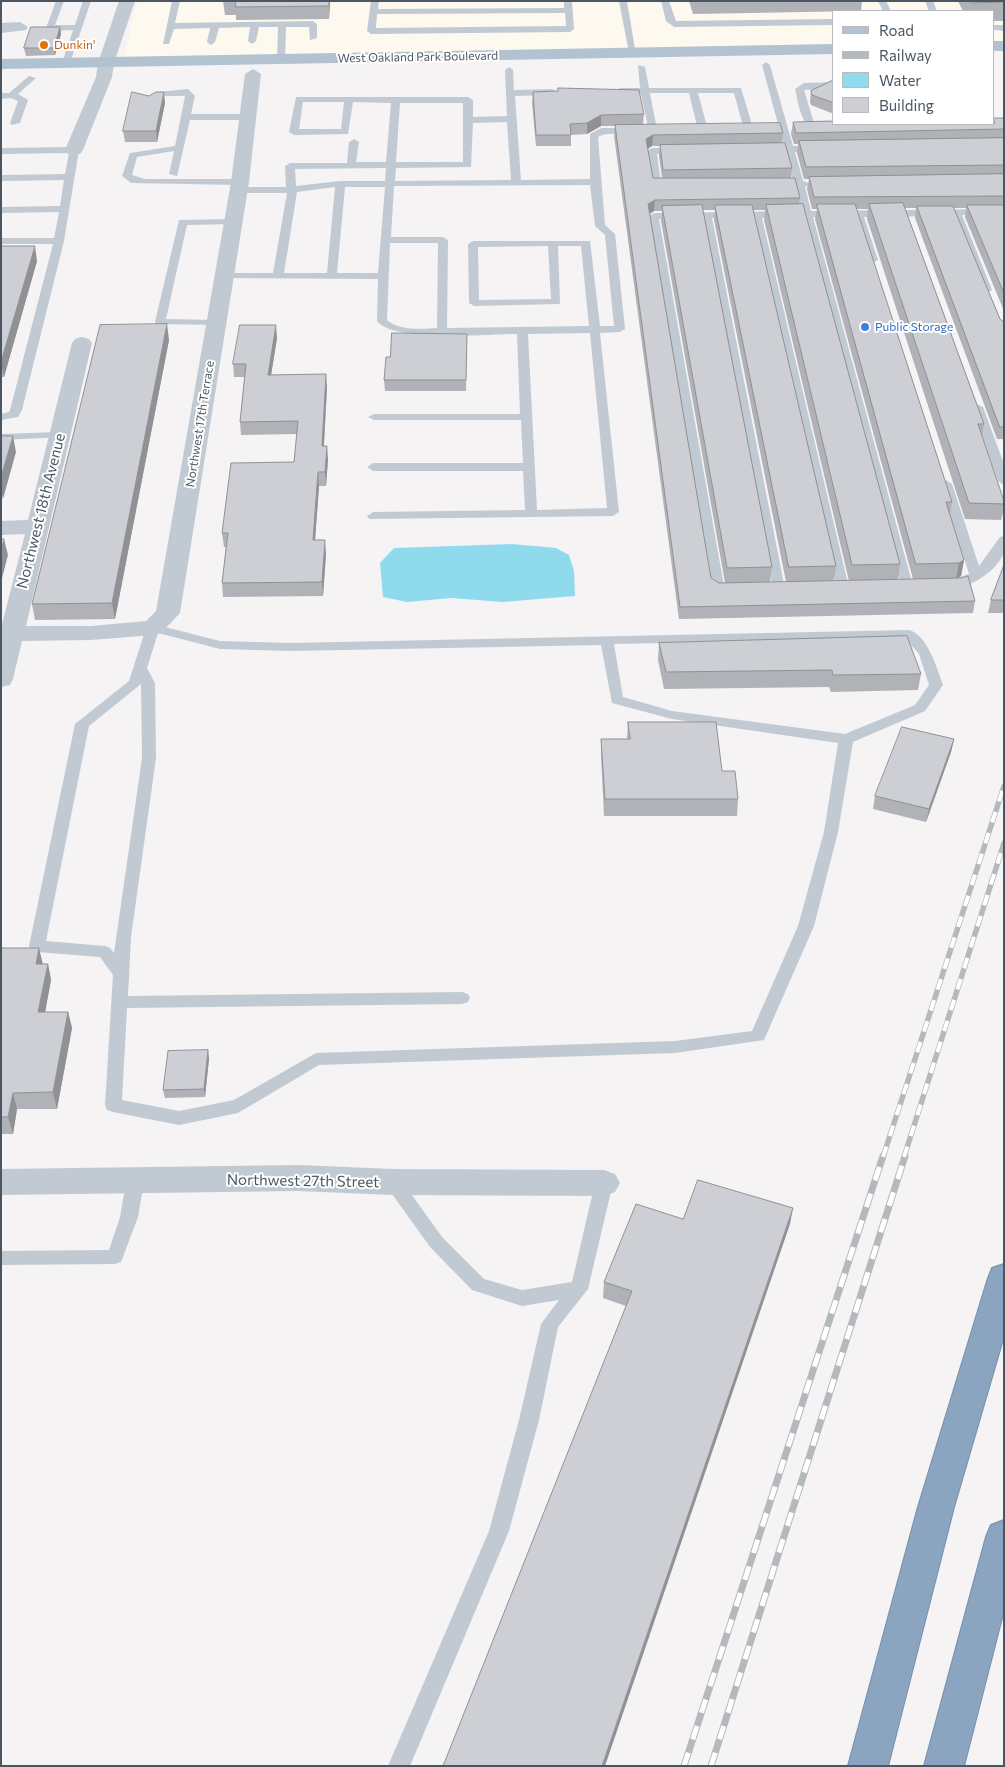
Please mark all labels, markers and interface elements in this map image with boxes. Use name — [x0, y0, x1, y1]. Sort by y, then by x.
legend — [832, 10, 995, 125]
text: Road — [879, 21, 914, 39]
place label: Dunkin' — [54, 38, 95, 52]
marker: Dunkin' — [38, 39, 50, 51]
text: Railway — [879, 46, 932, 64]
street label: West Oakland Park Boulevard — [338, 48, 498, 66]
text: Water — [879, 71, 921, 89]
text: Building — [879, 96, 934, 114]
place label: Public Storage — [875, 320, 953, 334]
marker: Public Storage — [859, 321, 871, 333]
street label: Northwest 17th Terrace — [183, 360, 217, 488]
street label: Northwest 18th Avenue — [13, 431, 69, 591]
street label: Northwest 27th Street — [227, 1171, 379, 1191]

